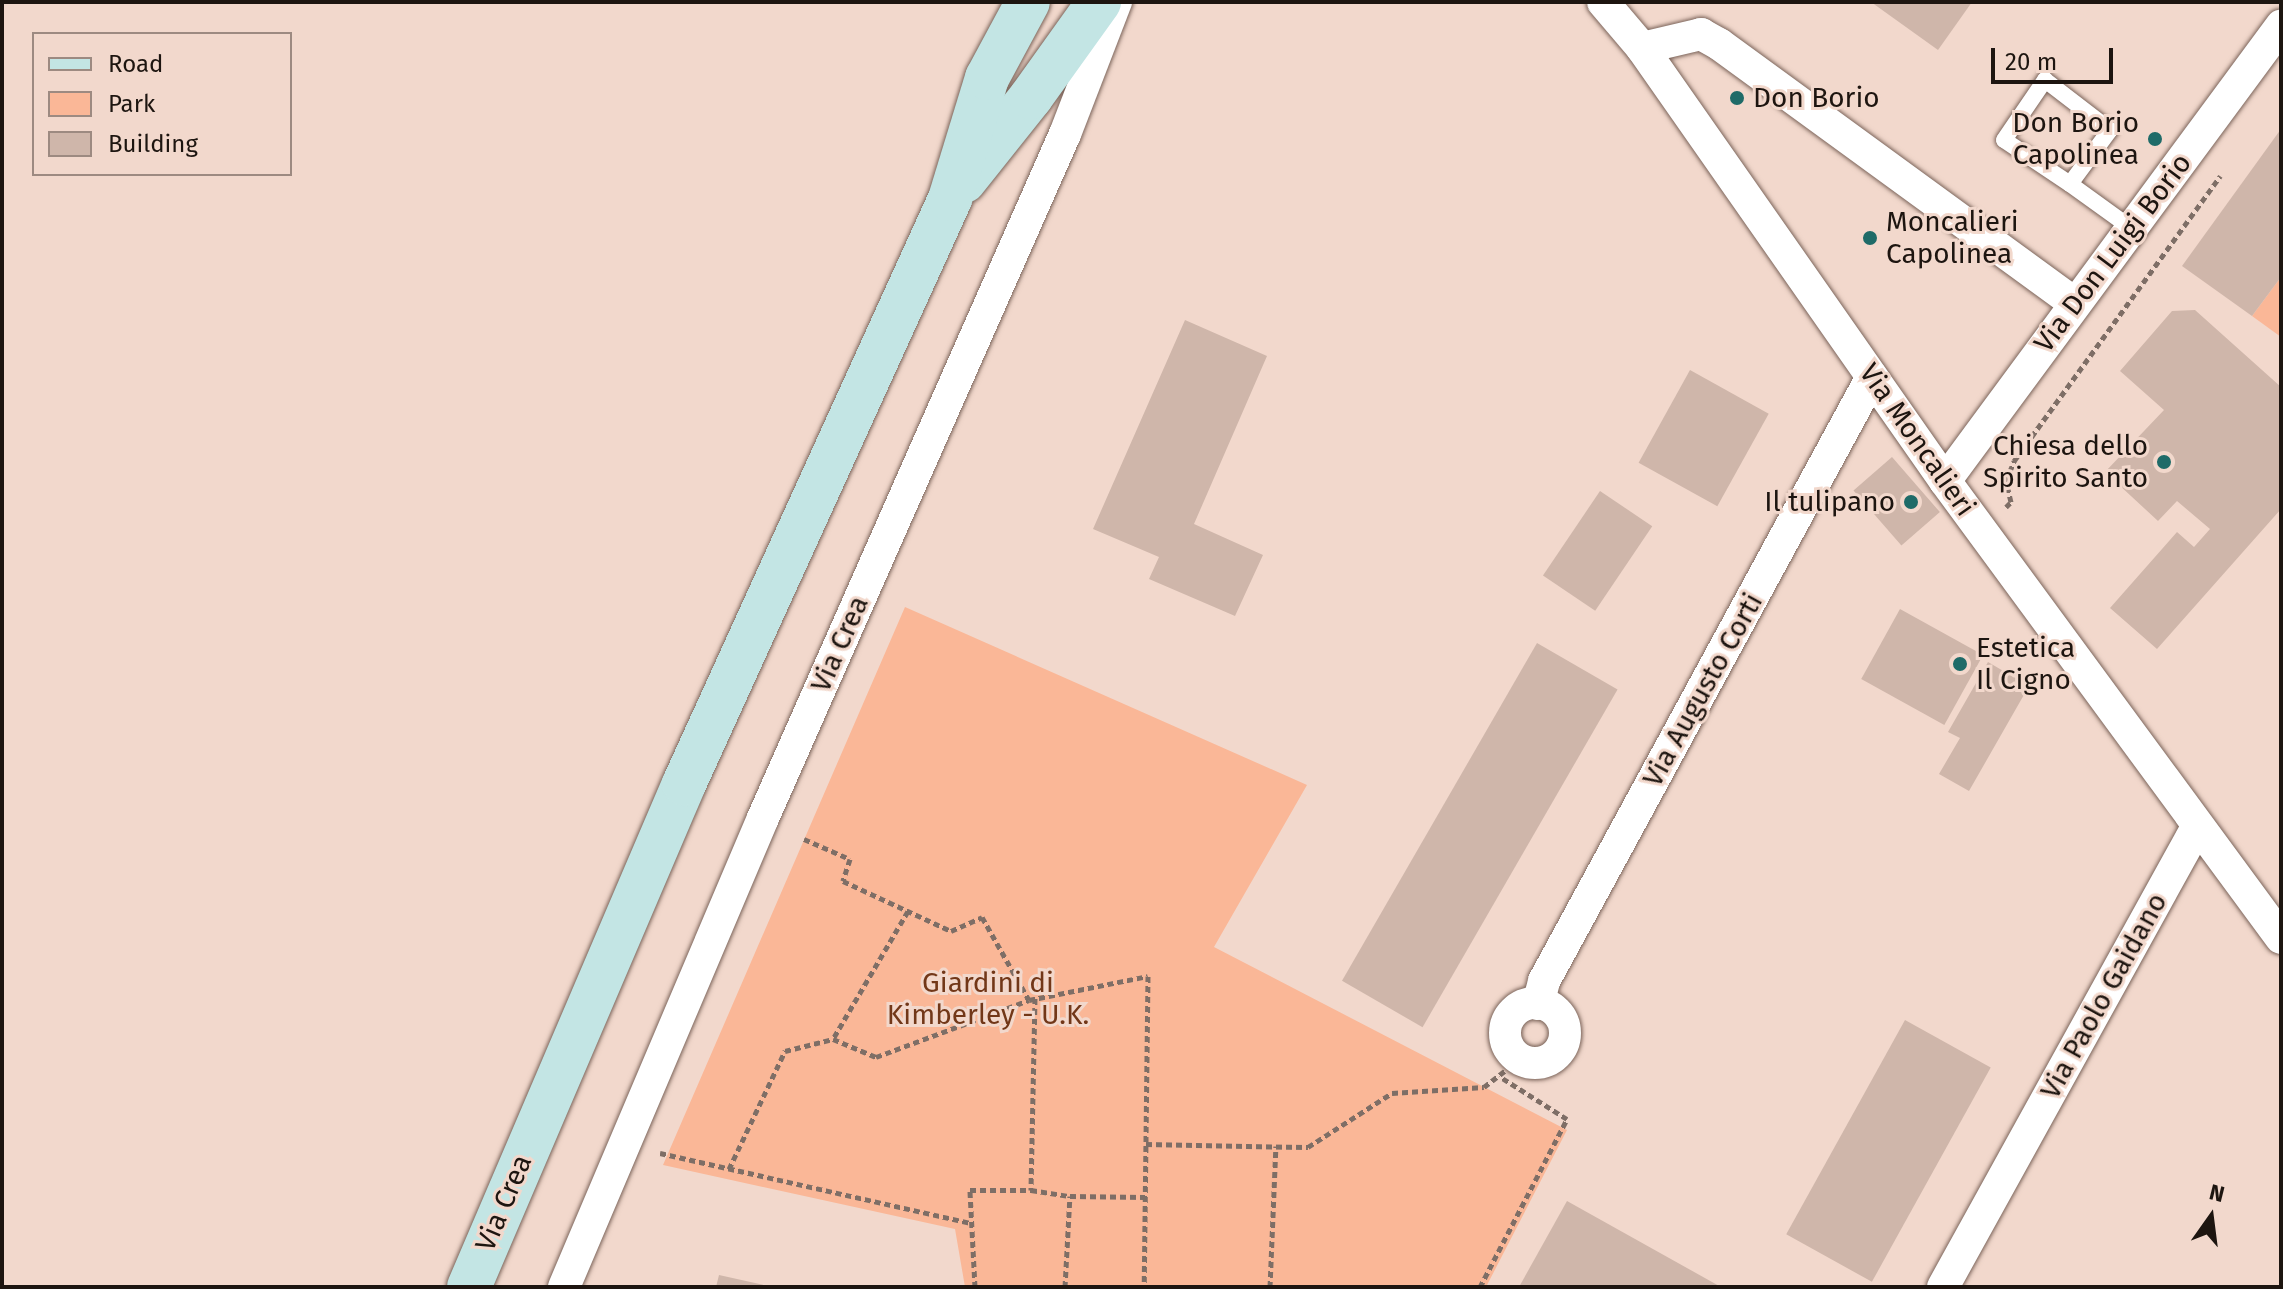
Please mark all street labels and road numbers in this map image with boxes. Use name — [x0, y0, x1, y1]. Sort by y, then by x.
street label: Via Don Luigi Borio — [2027, 147, 2199, 359]
street label: Via Moncalieri — [1852, 357, 1982, 523]
street label: Via Augusto Corti — [1636, 587, 1770, 793]
street label: Via Crea — [804, 591, 876, 697]
street label: Via Paolo Gaidano — [2034, 887, 2174, 1105]
street label: Via Crea — [469, 1150, 539, 1256]

